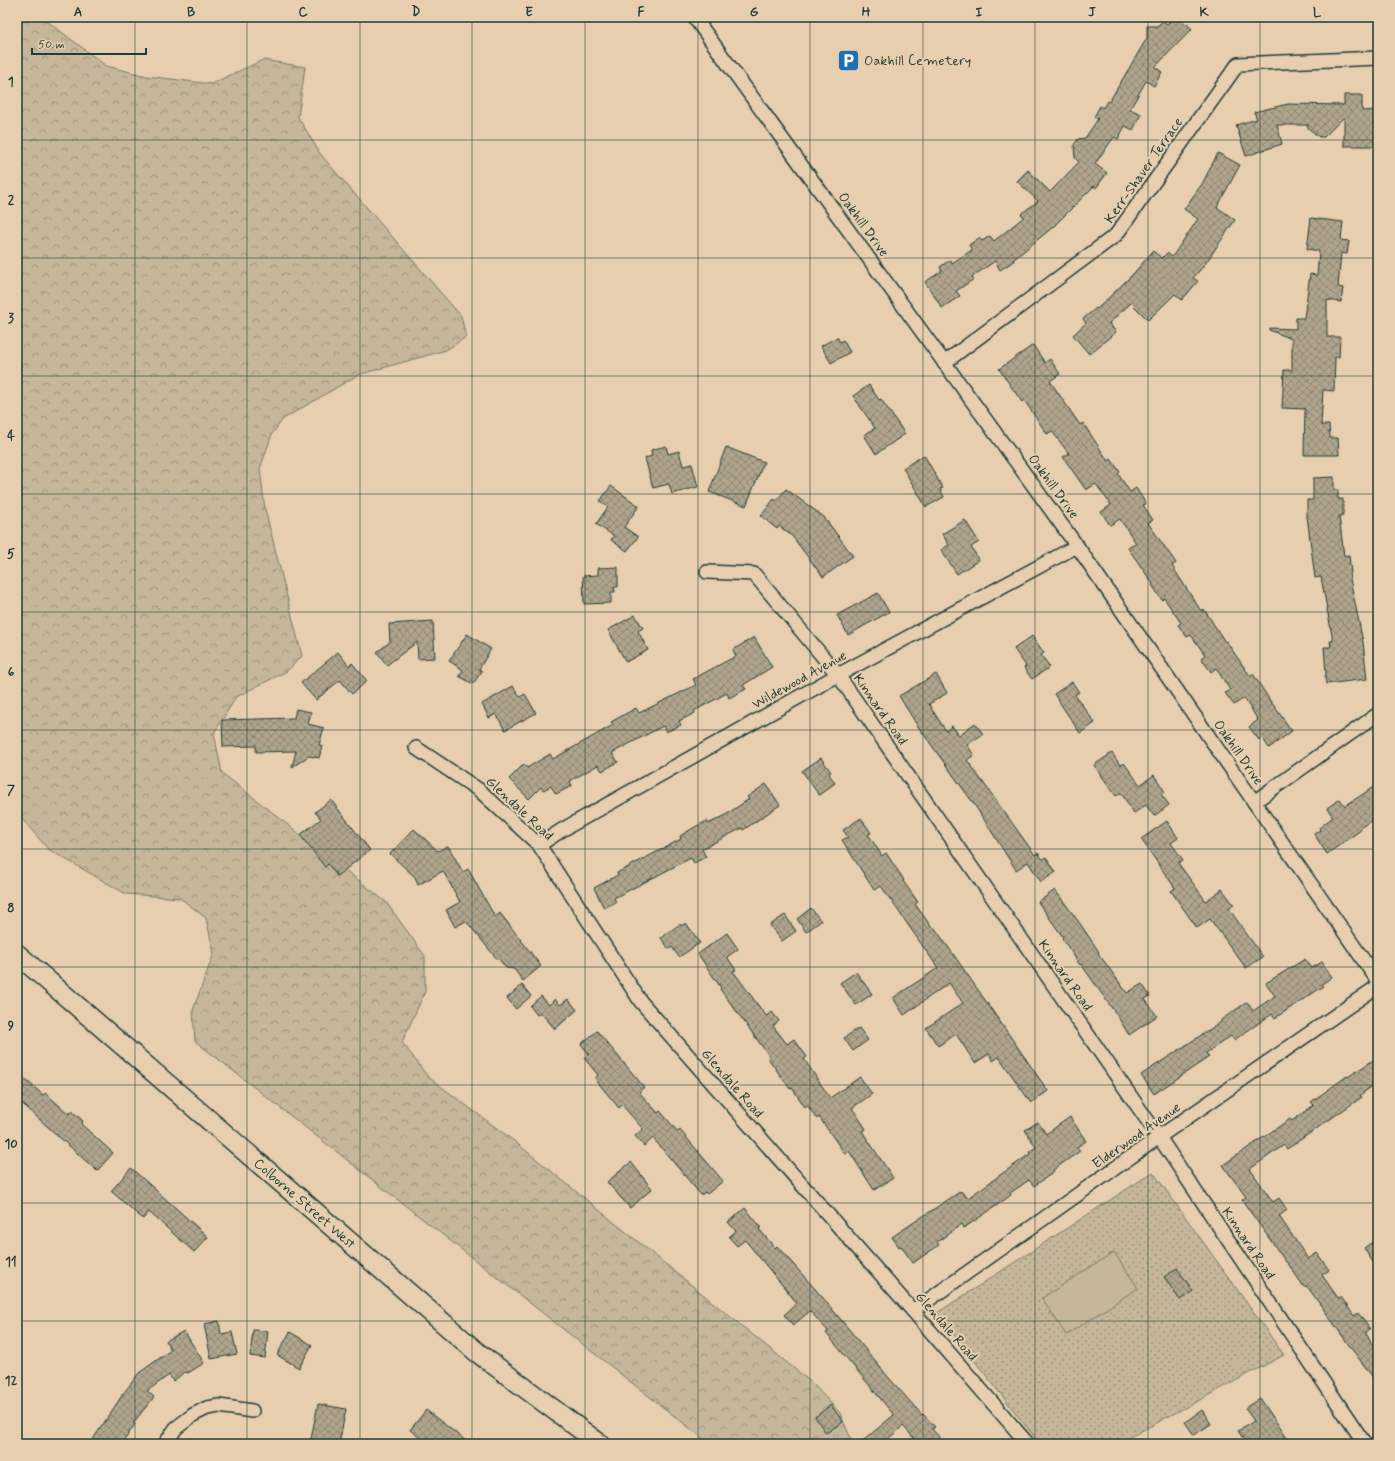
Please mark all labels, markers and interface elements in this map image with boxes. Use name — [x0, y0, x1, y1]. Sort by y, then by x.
text: A — [74, 4, 82, 21]
text: B — [187, 4, 196, 21]
text: C — [298, 4, 308, 21]
text: D — [412, 4, 421, 21]
text: E — [525, 4, 533, 21]
text: F — [638, 4, 645, 21]
text: G — [750, 4, 759, 21]
text: H — [862, 4, 871, 21]
text: I — [976, 4, 983, 21]
text: J — [1088, 4, 1096, 21]
text: K — [1199, 4, 1209, 21]
text: L — [1313, 4, 1322, 21]
scale bar — [32, 30, 146, 56]
text: 50 m — [38, 37, 65, 53]
parking icon: Oakhill Cemetery — [835, 47, 861, 73]
place label: Oakhill Cemetery — [864, 52, 971, 70]
text: 1 — [8, 74, 14, 91]
street label: Kerr-Shaver Terrace — [1100, 114, 1187, 227]
street label: Oakhill Drive — [834, 189, 893, 260]
text: 2 — [8, 192, 15, 209]
text: 3 — [8, 310, 14, 327]
text: 4 — [7, 428, 15, 445]
street label: Oakhill Drive — [1024, 451, 1083, 522]
text: 5 — [7, 546, 15, 563]
street label: Wildewood Avenue — [749, 646, 850, 713]
text: 6 — [8, 664, 15, 681]
street label: Kinnard Road — [849, 670, 911, 749]
street label: Oakhill Drive — [1209, 716, 1267, 789]
street label: Glendale Road — [482, 773, 557, 845]
text: 7 — [7, 782, 15, 799]
text: 8 — [7, 900, 15, 917]
street label: Kinnard Road — [1034, 936, 1096, 1015]
text: 9 — [8, 1018, 15, 1035]
street label: Glendale Road — [697, 1045, 767, 1122]
street label: Elderwood Avenue — [1089, 1099, 1184, 1173]
text: 10 — [4, 1136, 18, 1153]
street label: Colborne Street West — [250, 1155, 359, 1253]
street label: Kinnard Road — [1217, 1204, 1279, 1283]
text: 11 — [5, 1254, 17, 1271]
street label: Glendale Road — [911, 1288, 981, 1365]
text: 12 — [5, 1373, 17, 1390]

